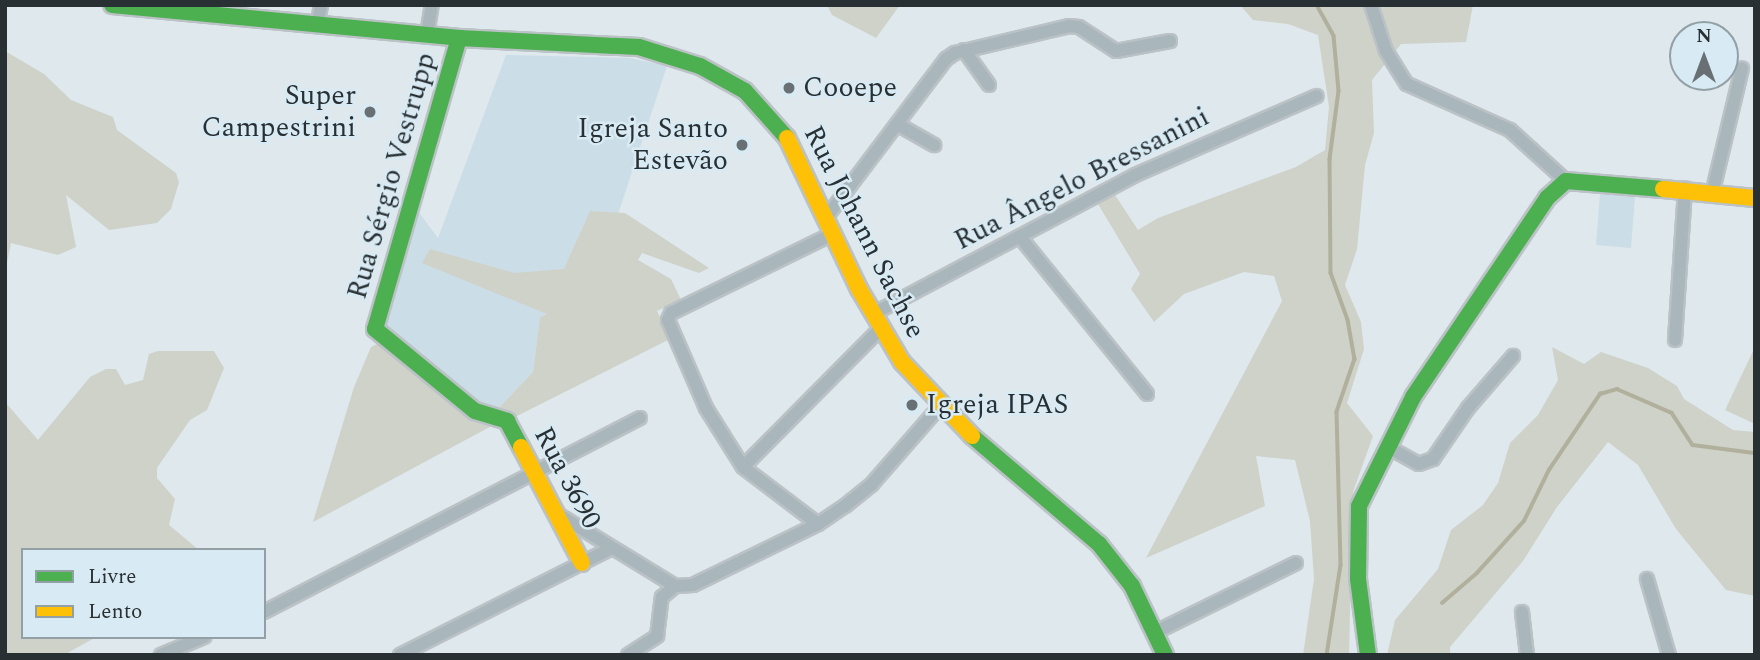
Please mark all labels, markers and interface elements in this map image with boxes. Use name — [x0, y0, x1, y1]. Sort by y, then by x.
north arrow — [1669, 21, 1739, 91]
text: N — [1696, 22, 1712, 51]
street label: Rua Sérgio Vestrupp — [341, 49, 443, 303]
place label: Cooepe — [803, 71, 897, 105]
place label: Super Campestrini — [202, 79, 356, 145]
marker: Cooepe — [781, 80, 797, 96]
street label: Rua Ângelo Bressanini — [949, 100, 1215, 258]
marker: Super Campestrini — [362, 104, 378, 120]
place label: Igreja Santo Estevão — [577, 112, 728, 178]
street label: Rua Johann Sachse — [796, 120, 932, 344]
marker: Igreja Santo Estevão — [734, 137, 750, 153]
place label: Igreja IPAS — [926, 388, 1068, 422]
marker: Igreja IPAS — [904, 397, 920, 413]
street label: Rua 3690 — [526, 421, 608, 535]
legend — [21, 548, 266, 639]
text: Livre — [88, 561, 136, 593]
text: Lento — [88, 596, 142, 628]

